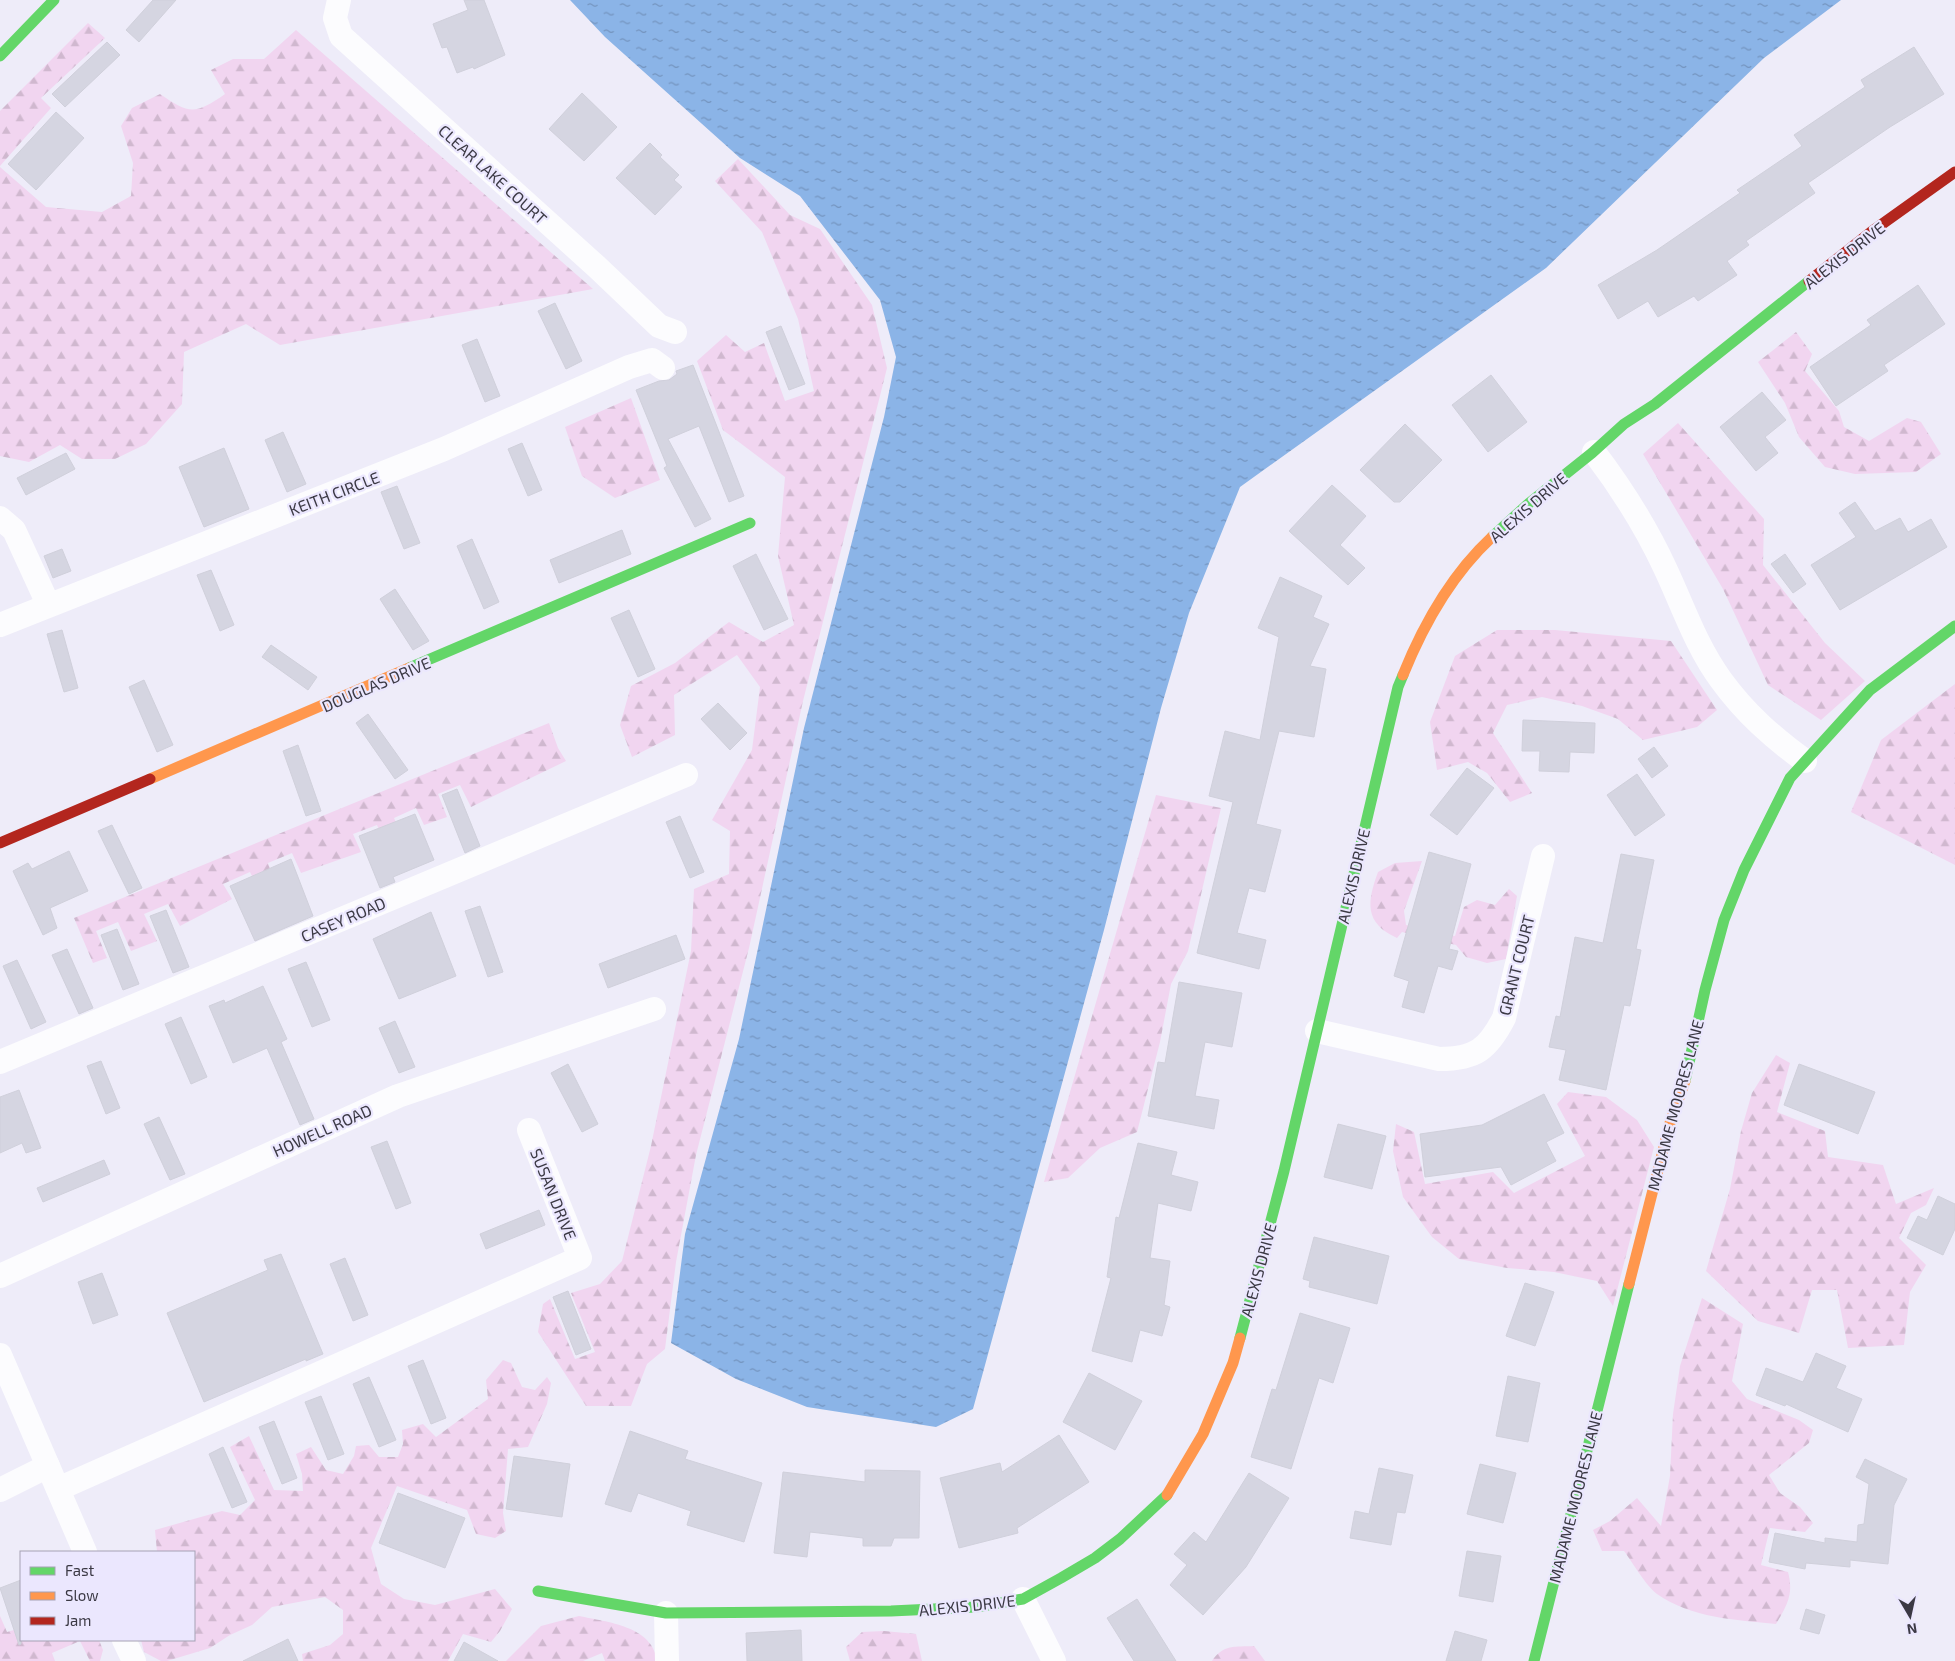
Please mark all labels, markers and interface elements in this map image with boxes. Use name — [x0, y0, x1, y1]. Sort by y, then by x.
street label: CLEAR LAKE COURT — [435, 120, 551, 228]
street label: ALEXIS DRIVE — [1800, 218, 1888, 292]
street label: KEITH CIRCLE — [286, 467, 382, 519]
street label: ALEXIS DRIVE — [1485, 468, 1571, 546]
street label: DOUGLAS DRIVE — [319, 653, 433, 715]
street label: ALEXIS DRIVE — [1333, 827, 1373, 925]
street label: CASEY ROAD — [298, 893, 388, 945]
street label: GRANT COURT — [1494, 913, 1538, 1017]
street label: MADAME MOORES LANE — [1643, 1017, 1707, 1193]
street label: HOWELL ROAD — [270, 1100, 374, 1160]
street label: SUSAN DRIVE — [527, 1146, 581, 1242]
street label: ALEXIS DRIVE — [1236, 1221, 1280, 1319]
street label: MADAME MOORES LANE — [1544, 1409, 1606, 1585]
legend — [20, 1551, 195, 1641]
text: Fast — [65, 1561, 95, 1579]
text: Slow — [65, 1586, 99, 1604]
street label: ALEXIS DRIVE — [918, 1590, 1016, 1620]
north arrow — [1885, 1591, 1935, 1641]
text: Jam — [65, 1611, 91, 1629]
text: N — [1906, 1620, 1918, 1639]

